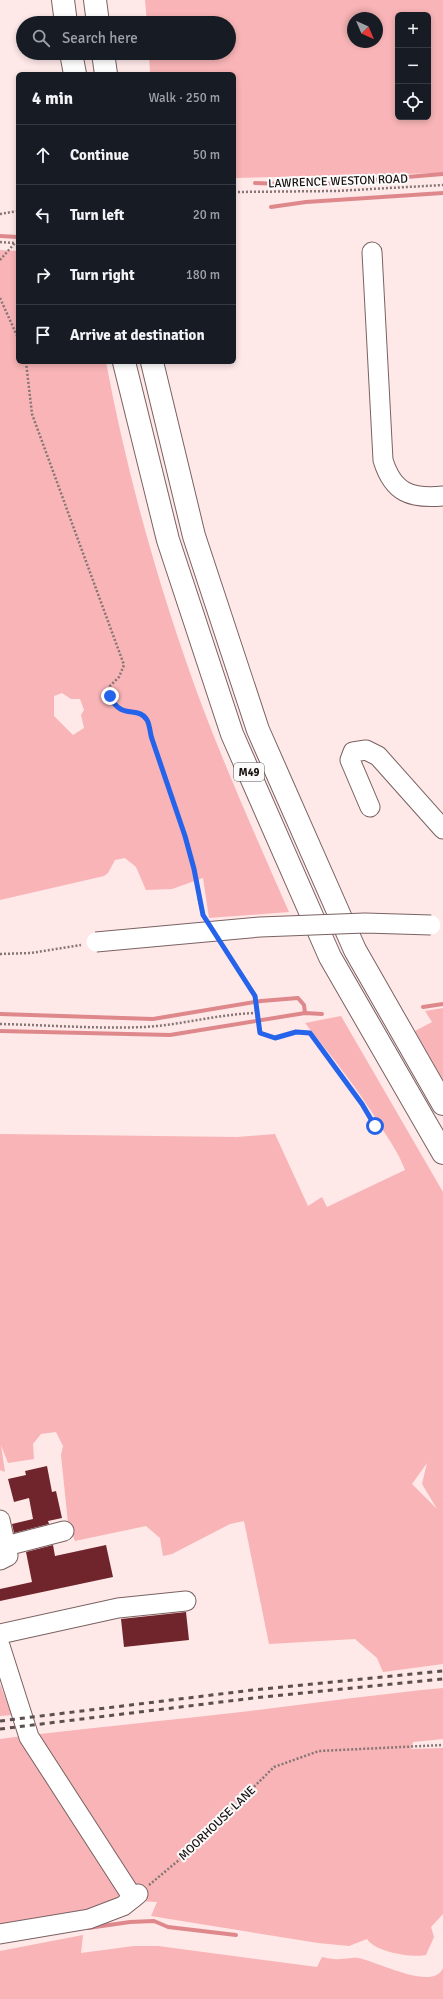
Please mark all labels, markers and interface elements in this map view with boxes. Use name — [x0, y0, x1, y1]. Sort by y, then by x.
north arrow — [347, 12, 383, 48]
map controls — [395, 12, 431, 120]
button: + — [395, 12, 431, 48]
search box — [16, 16, 236, 60]
icon: search — [30, 27, 52, 49]
text: Search here — [62, 29, 138, 47]
button: − — [395, 48, 431, 84]
button: locate — [395, 84, 431, 120]
text: 4 min — [32, 88, 73, 109]
text: Walk · 250 m — [149, 90, 220, 106]
icon: ahead — [32, 144, 54, 166]
text: Continue — [70, 146, 129, 164]
text: 50 m — [193, 147, 220, 163]
street label: LAWRENCE WESTON ROAD — [268, 172, 408, 191]
icon: left — [32, 204, 54, 226]
text: Turn left — [70, 206, 124, 224]
text: 20 m — [193, 207, 220, 223]
icon: right — [32, 264, 54, 286]
text: Turn right — [70, 266, 135, 284]
text: 180 m — [186, 267, 220, 283]
icon: arrive — [32, 324, 54, 346]
text: Arrive at destination — [70, 326, 205, 344]
route end — [101, 687, 119, 705]
road number: M49 — [234, 763, 264, 781]
route start — [366, 1117, 384, 1135]
street label: MOORHOUSE LANE — [176, 1783, 259, 1864]

